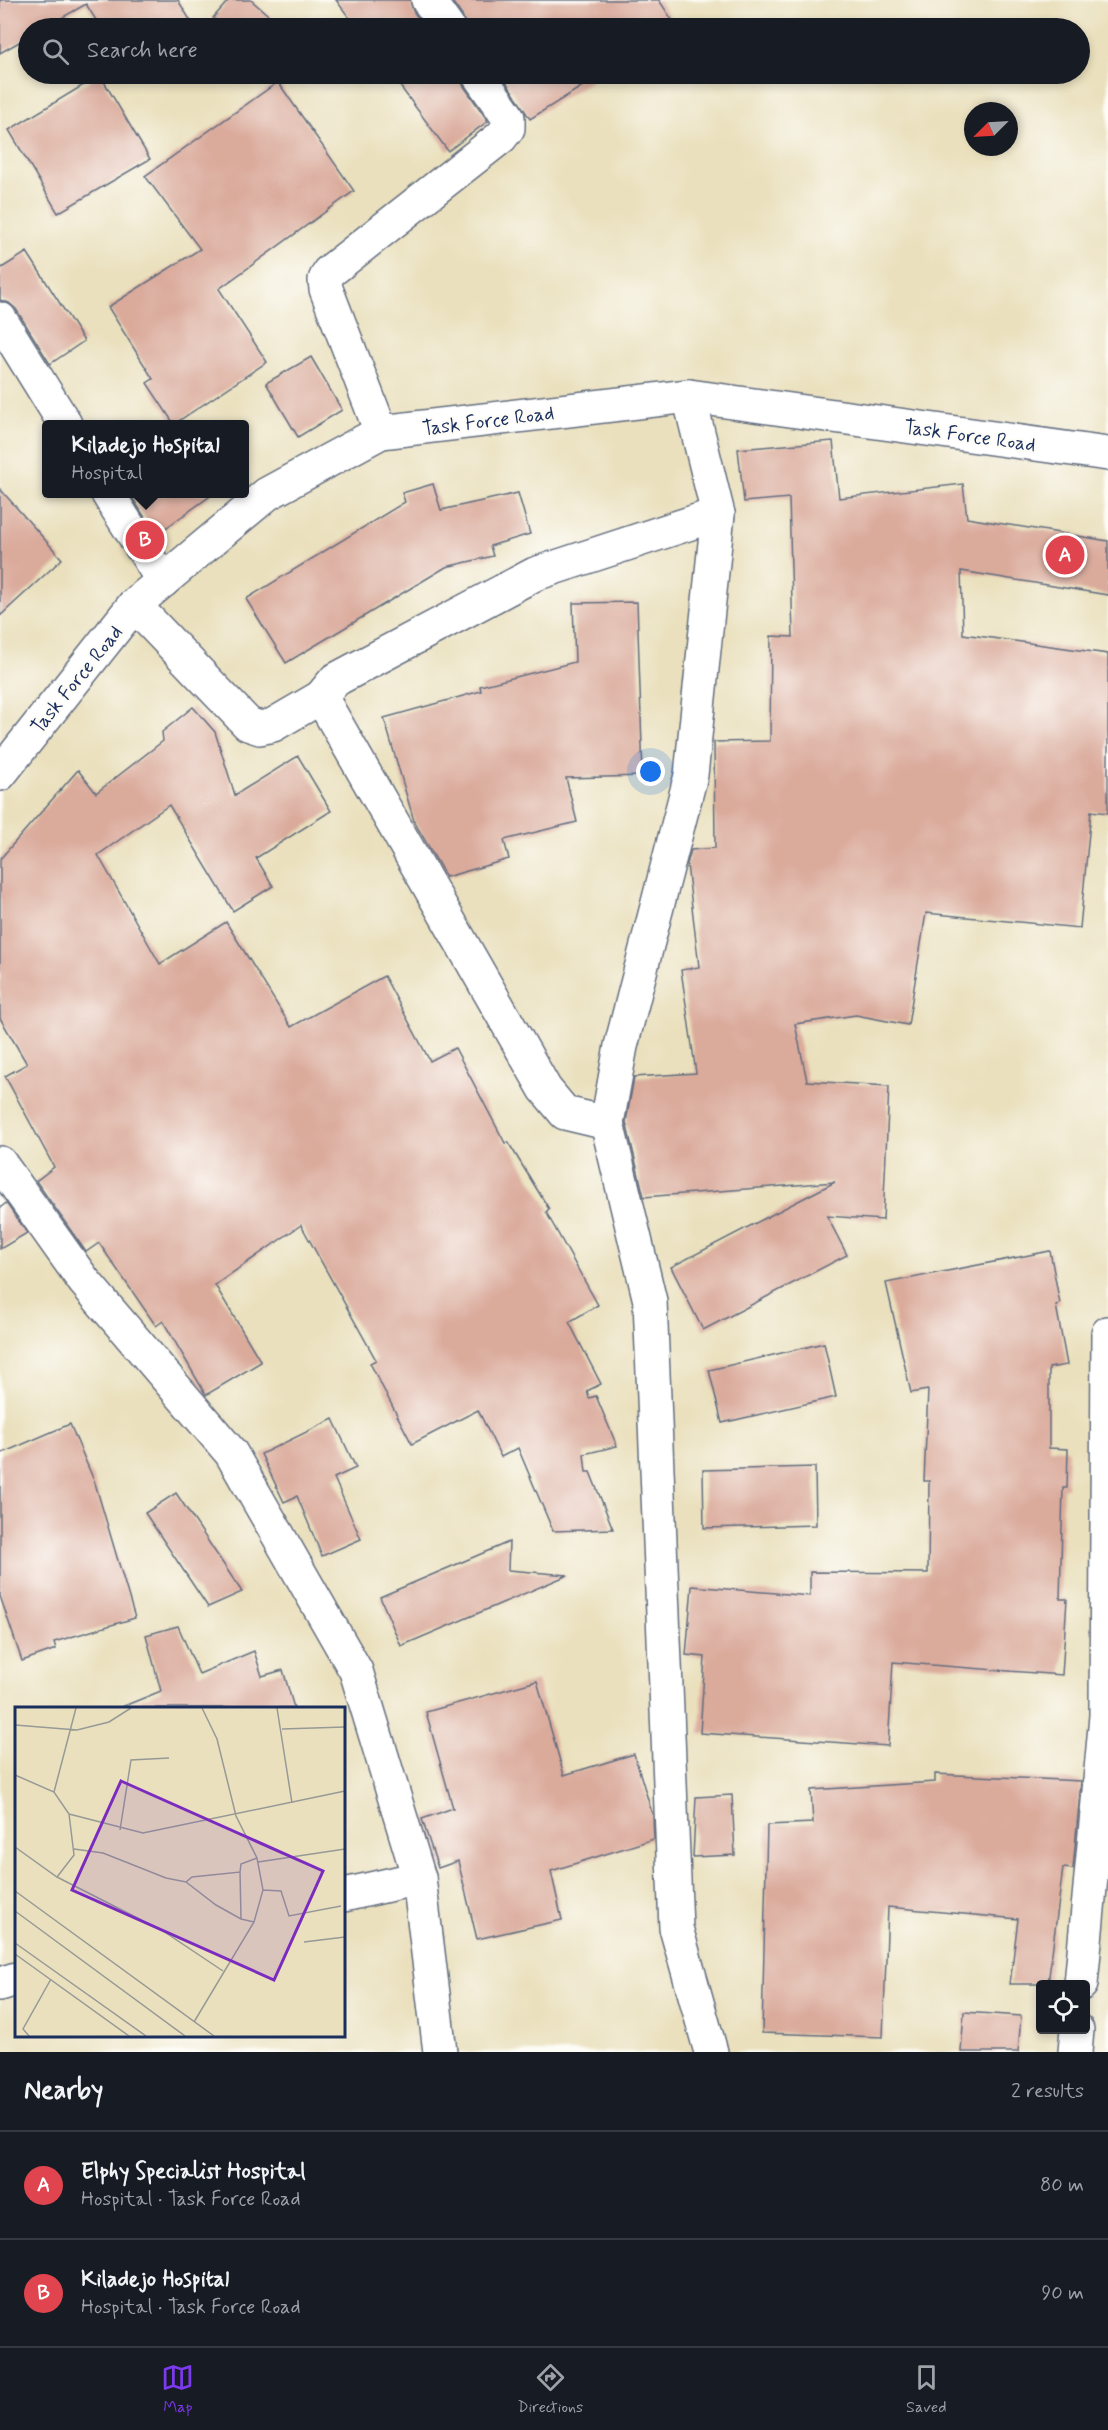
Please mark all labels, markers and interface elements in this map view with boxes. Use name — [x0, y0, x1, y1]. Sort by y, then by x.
search box — [18, 18, 1090, 84]
icon: search — [39, 35, 72, 68]
text: Search here — [87, 37, 198, 65]
north arrow — [964, 102, 1018, 156]
street label: Task Force Road — [421, 400, 556, 443]
street label: Task Force Road — [902, 414, 1037, 459]
popup — [42, 420, 249, 498]
text: Kiladejo Hospital — [71, 432, 220, 460]
text: Hospital — [71, 460, 143, 487]
pin: B — [126, 518, 164, 562]
pin: A — [1046, 532, 1084, 578]
street label: Task Force Road — [25, 620, 129, 740]
your location — [636, 757, 665, 786]
inset map — [15, 1707, 345, 2037]
map controls — [1036, 1980, 1090, 2034]
button: locate — [1036, 1980, 1090, 2034]
text: Nearby — [24, 2074, 103, 2108]
text: 2 results — [1011, 2078, 1084, 2105]
text: Elphy Specialist Hospital — [81, 2158, 306, 2186]
text: A — [37, 2172, 50, 2199]
text: 80 m — [1040, 2172, 1084, 2199]
text: Hospital · Task Force Road — [81, 2186, 300, 2213]
text: Kiladejo Hospital — [81, 2266, 229, 2294]
text: B — [37, 2280, 50, 2307]
text: 90 m — [1041, 2280, 1084, 2307]
text: Hospital · Task Force Road — [81, 2294, 300, 2321]
tab: Map — [161, 2361, 194, 2418]
tab: Directions — [517, 2361, 583, 2418]
tab: Saved — [906, 2361, 947, 2418]

